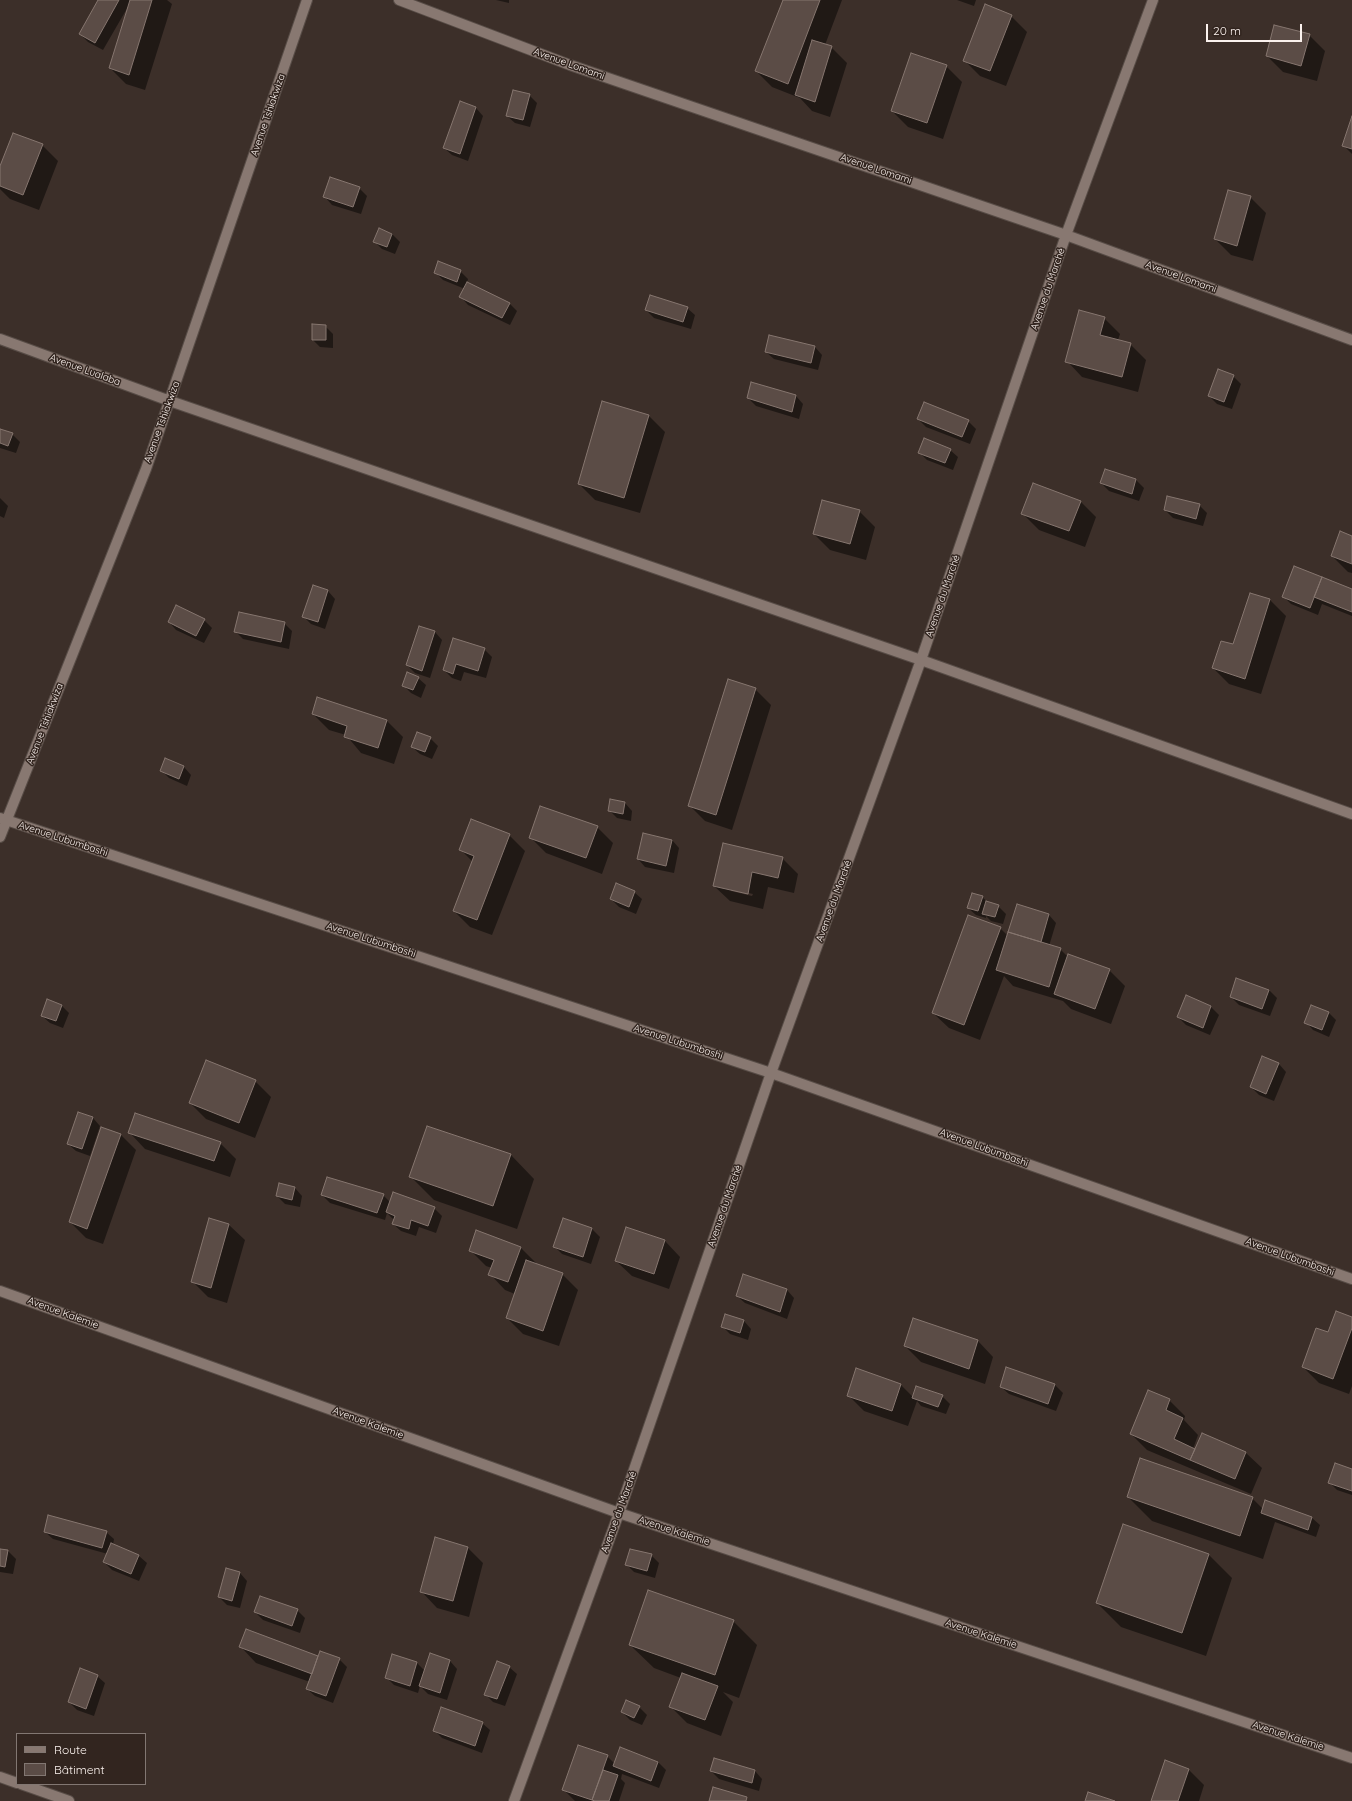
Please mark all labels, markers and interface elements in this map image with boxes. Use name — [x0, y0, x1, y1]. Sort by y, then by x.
scale bar — [1208, 16, 1304, 42]
text: 20 m — [1213, 23, 1241, 38]
street label: Avenue Lomami — [532, 46, 606, 82]
street label: Avenue Tshiakwiza — [248, 72, 288, 158]
street label: Avenue Lomami — [839, 151, 913, 187]
street label: Avenue du Marché — [1028, 246, 1068, 332]
street label: Avenue Lomami — [1144, 259, 1218, 295]
street label: Avenue Lualaba — [48, 352, 122, 388]
street label: Avenue Tshiakwiza — [142, 379, 182, 465]
street label: Avenue du Marché — [923, 553, 963, 639]
street label: Avenue Tshiakwiza — [24, 682, 66, 766]
street label: Avenue Lubumbashi — [17, 819, 109, 859]
street label: Avenue du Marché — [814, 859, 854, 943]
street label: Avenue Lubumbashi — [325, 920, 417, 960]
street label: Avenue Lubumbashi — [632, 1022, 724, 1062]
street label: Avenue Lubumbashi — [938, 1126, 1030, 1170]
street label: Avenue du Marché — [705, 1163, 745, 1249]
street label: Avenue Lubumbashi — [1244, 1235, 1336, 1279]
street label: Avenue Kalemie — [26, 1295, 100, 1331]
street label: Avenue Kalemie — [331, 1405, 405, 1441]
street label: Avenue du Marché — [599, 1470, 639, 1554]
street label: Avenue Kalemie — [637, 1514, 711, 1548]
street label: Avenue Kalemie — [944, 1617, 1018, 1651]
street label: Avenue Kalemie — [1251, 1719, 1325, 1753]
legend — [16, 1733, 146, 1785]
text: Route — [54, 1742, 87, 1757]
text: Bâtiment — [54, 1762, 104, 1777]

